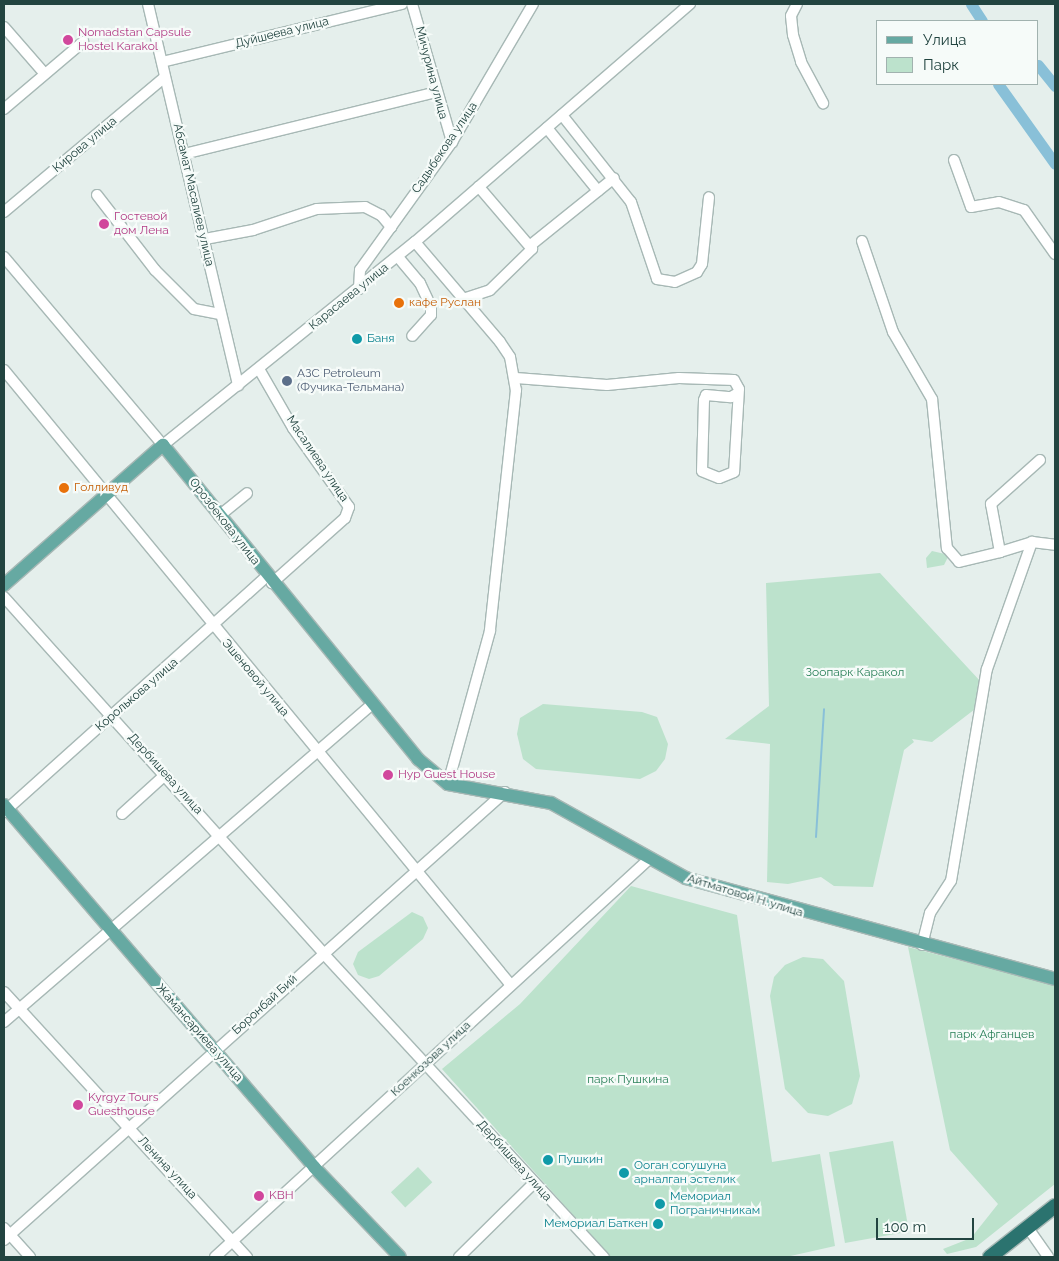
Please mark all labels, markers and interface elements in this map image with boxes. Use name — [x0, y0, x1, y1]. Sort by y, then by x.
street label: Дуйшеева улица — [234, 14, 330, 52]
legend — [876, 20, 1039, 85]
street label: Мичурина улица — [412, 25, 450, 121]
place label: Nomadstan Capsule Hostel Karakol — [78, 26, 191, 54]
text: Улица — [923, 31, 967, 49]
marker: Nomadstan Capsule Hostel Karakol — [62, 34, 74, 46]
text: Парк — [923, 56, 959, 74]
street label: Садыбекова улица — [409, 100, 481, 196]
street label: Кирова улица — [50, 114, 120, 176]
street label: Абсамат Масалиев улица — [170, 122, 216, 268]
place label: Гостевой дом Лена — [114, 210, 169, 238]
marker: Гостевой дом Лена — [98, 218, 110, 230]
street label: Карасаева улица — [306, 260, 392, 334]
place label: кафе Руслан — [409, 296, 481, 310]
marker: кафе Руслан — [393, 297, 405, 309]
place label: Баня — [367, 332, 395, 346]
marker: Баня — [351, 333, 363, 345]
place label: АЗС Petroleum (Фучика-Тельмана) — [297, 367, 404, 395]
marker: АЗС Petroleum (Фучика-Тельмана) — [281, 375, 293, 387]
street label: Масалиева улица — [283, 413, 351, 505]
street label: Орозбекова улица — [186, 476, 262, 568]
place label: Голливуд — [74, 481, 128, 495]
marker: Голливуд — [58, 482, 70, 494]
street label: Эшеновой улица — [218, 636, 292, 720]
street label: Королькова улица — [93, 655, 181, 735]
park label: Зоопарк Каракол — [806, 666, 904, 680]
street label: Дербишева улица — [125, 730, 205, 818]
place label: Нур Guest House — [398, 768, 495, 782]
marker: Нур Guest House — [382, 769, 394, 781]
street label: Айтматовой Н. улица — [685, 871, 805, 921]
street label: Боронбай Бий — [229, 972, 301, 1038]
street label: Жамансариева улица — [153, 981, 245, 1085]
street label: Коенкозова улица — [388, 1018, 474, 1100]
park label: парк Афганцев — [949, 1028, 1035, 1042]
park label: парк Пушкина — [587, 1073, 669, 1087]
place label: Kyrgyz Tours Guesthouse — [88, 1091, 159, 1119]
marker: Kyrgyz Tours Guesthouse — [72, 1099, 84, 1111]
street label: Дербишева улица — [474, 1117, 554, 1205]
street label: Ленина улица — [134, 1134, 200, 1202]
place label: Пушкин — [558, 1153, 603, 1167]
marker: Пушкин — [542, 1154, 554, 1166]
place label: Ооган согушуна арналган эстелик — [634, 1159, 736, 1187]
marker: Ооган согушуна арналган эстелик — [618, 1167, 630, 1179]
place label: KBH — [269, 1189, 294, 1203]
marker: KBH — [253, 1190, 265, 1202]
place label: Мемориал Пограничникам — [670, 1190, 760, 1218]
marker: Мемориал Пограничникам — [654, 1198, 666, 1210]
scale bar — [879, 1208, 976, 1240]
place label: Мемориал Баткен — [544, 1217, 648, 1231]
marker: Мемориал Баткен — [652, 1218, 664, 1230]
text: 100 m — [884, 1218, 926, 1236]

